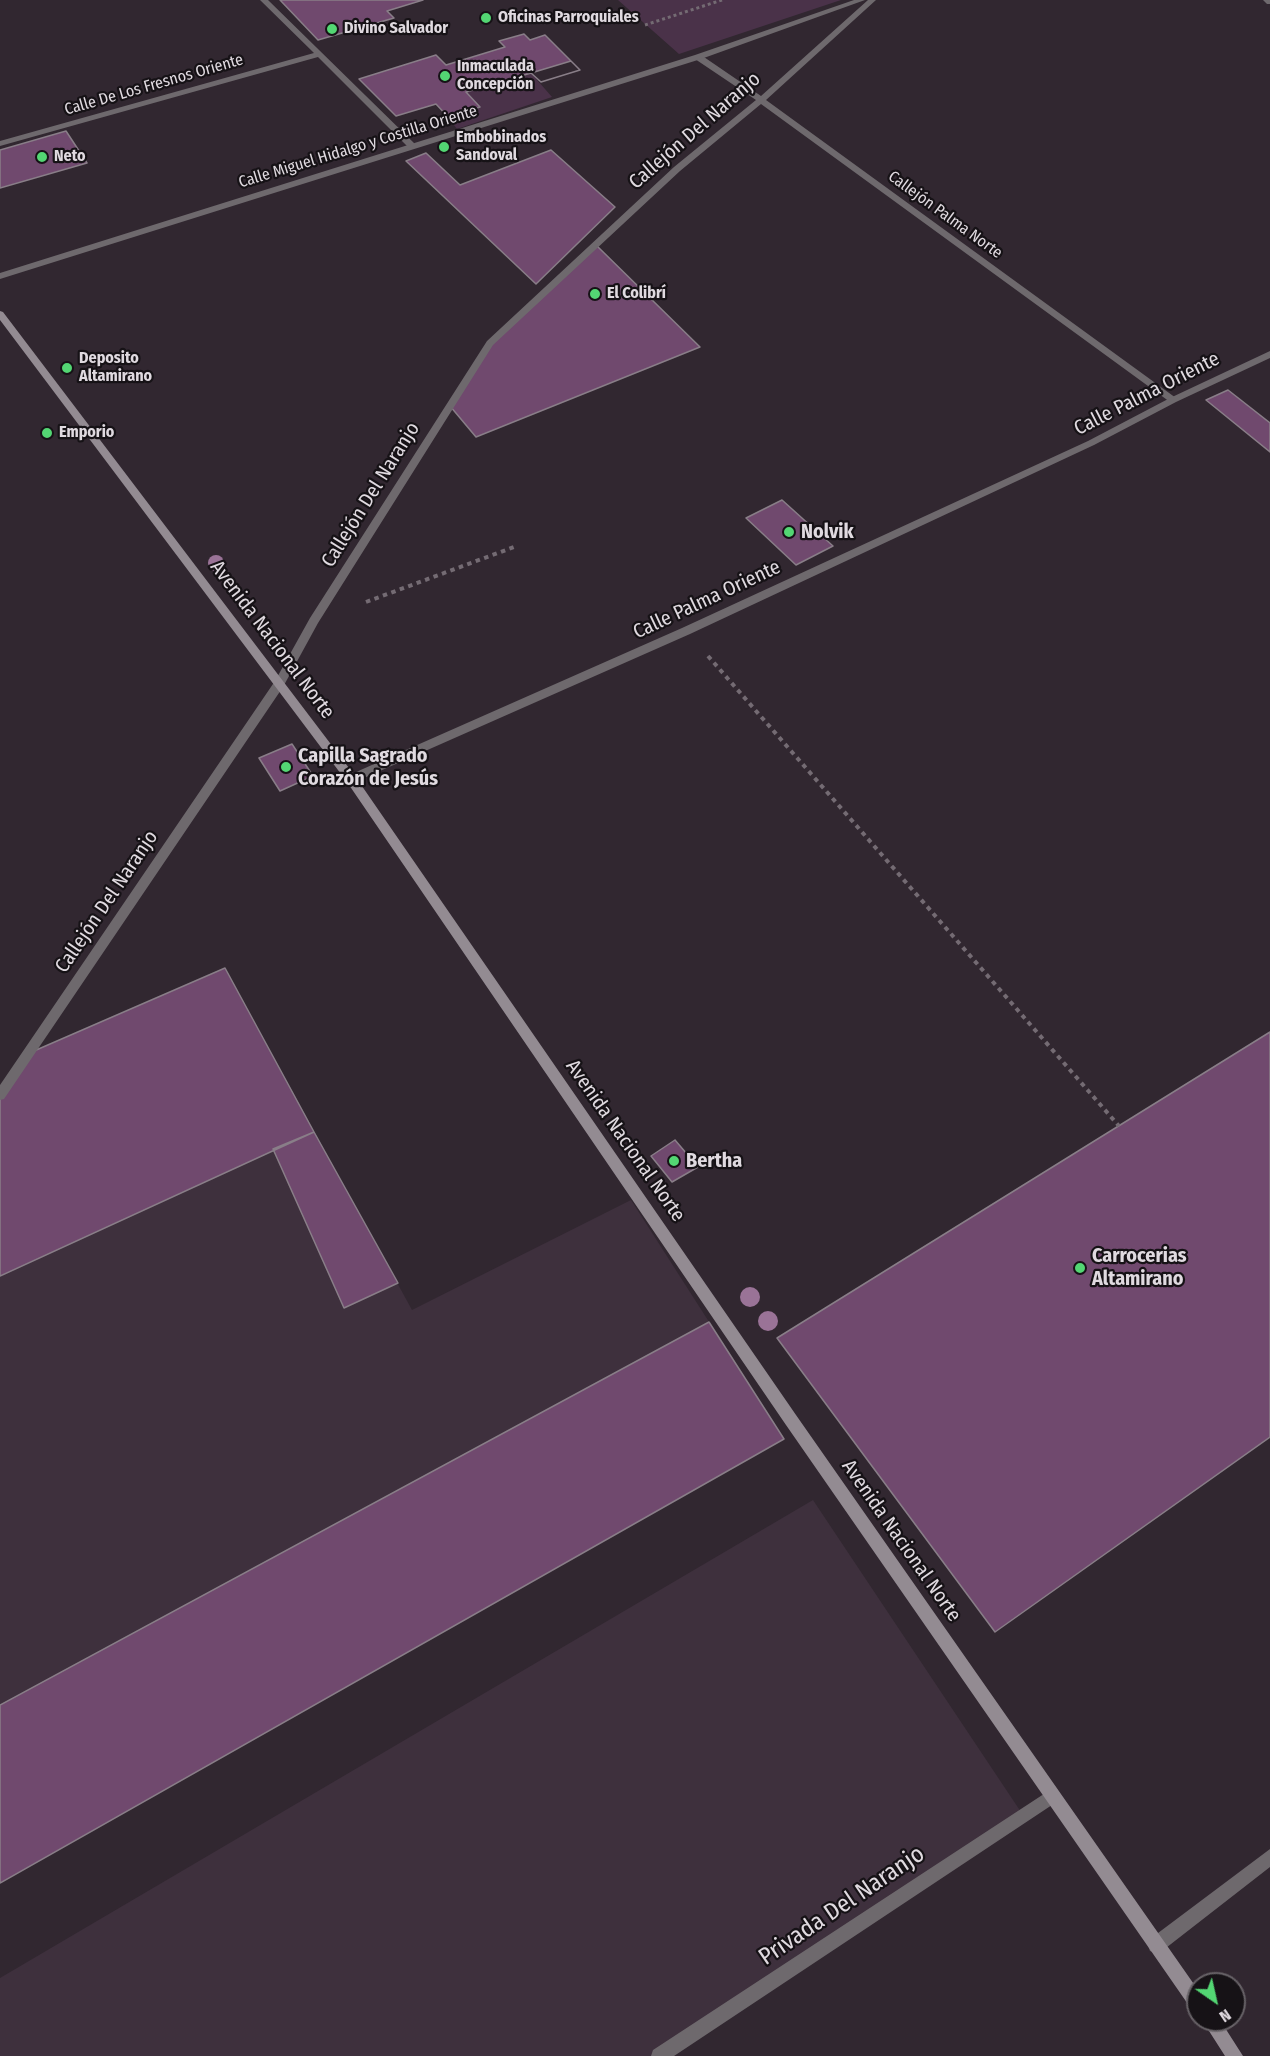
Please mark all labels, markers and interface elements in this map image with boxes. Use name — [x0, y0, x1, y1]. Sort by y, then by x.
place label: Oficinas Parroquiales — [498, 8, 639, 28]
marker: Oficinas Parroquiales — [479, 11, 493, 25]
place label: Divino Salvador — [344, 19, 448, 39]
marker: Divino Salvador — [325, 22, 339, 36]
street label: Calle De Los Fresnos Oriente — [62, 50, 246, 120]
place label: Inmaculada Concepción — [457, 57, 534, 95]
street label: Callejón Del Naranjo — [624, 67, 766, 195]
marker: Inmaculada Concepción — [438, 69, 452, 83]
street label: Calle Miguel Hidalgo y Costilla Oriente — [236, 102, 480, 192]
place label: Embobinados Sandoval — [456, 128, 546, 166]
marker: Embobinados Sandoval — [437, 140, 451, 154]
place label: Neto — [54, 147, 86, 167]
marker: Neto — [35, 150, 49, 164]
street label: Callejón Palma Norte — [884, 167, 1006, 263]
place label: El Colibrí — [607, 284, 666, 304]
marker: El Colibrí — [588, 287, 602, 301]
street label: Calle Palma Oriente — [1070, 347, 1224, 441]
place label: Deposito Altamirano — [79, 349, 152, 387]
marker: Deposito Altamirano — [60, 361, 74, 375]
street label: Callejón Del Naranjo — [317, 418, 425, 572]
place label: Emporio — [59, 423, 114, 443]
marker: Emporio — [40, 426, 54, 440]
place label: Nolvik — [801, 520, 854, 544]
marker: Nolvik — [782, 525, 796, 539]
street label: Calle Palma Oriente — [629, 555, 785, 645]
street label: Avenida Nacional Norte — [205, 556, 339, 724]
place label: Capilla Sagrado Corazón de Jesús — [298, 744, 438, 791]
marker: Capilla Sagrado Corazón de Jesús — [279, 760, 293, 774]
street label: Callejón Del Naranjo — [51, 826, 163, 978]
street label: Avenida Nacional Norte — [560, 1055, 690, 1227]
place label: Bertha — [686, 1149, 742, 1173]
marker: Bertha — [667, 1154, 681, 1168]
place label: Carrocerias Altamirano — [1092, 1244, 1187, 1291]
marker: Carrocerias Altamirano — [1073, 1261, 1087, 1275]
street label: Avenida Nacional Norte — [836, 1455, 966, 1627]
street label: Privada Del Naranjo — [754, 1840, 930, 1972]
north arrow — [1186, 1972, 1246, 2032]
text: N — [1216, 2005, 1235, 2026]

